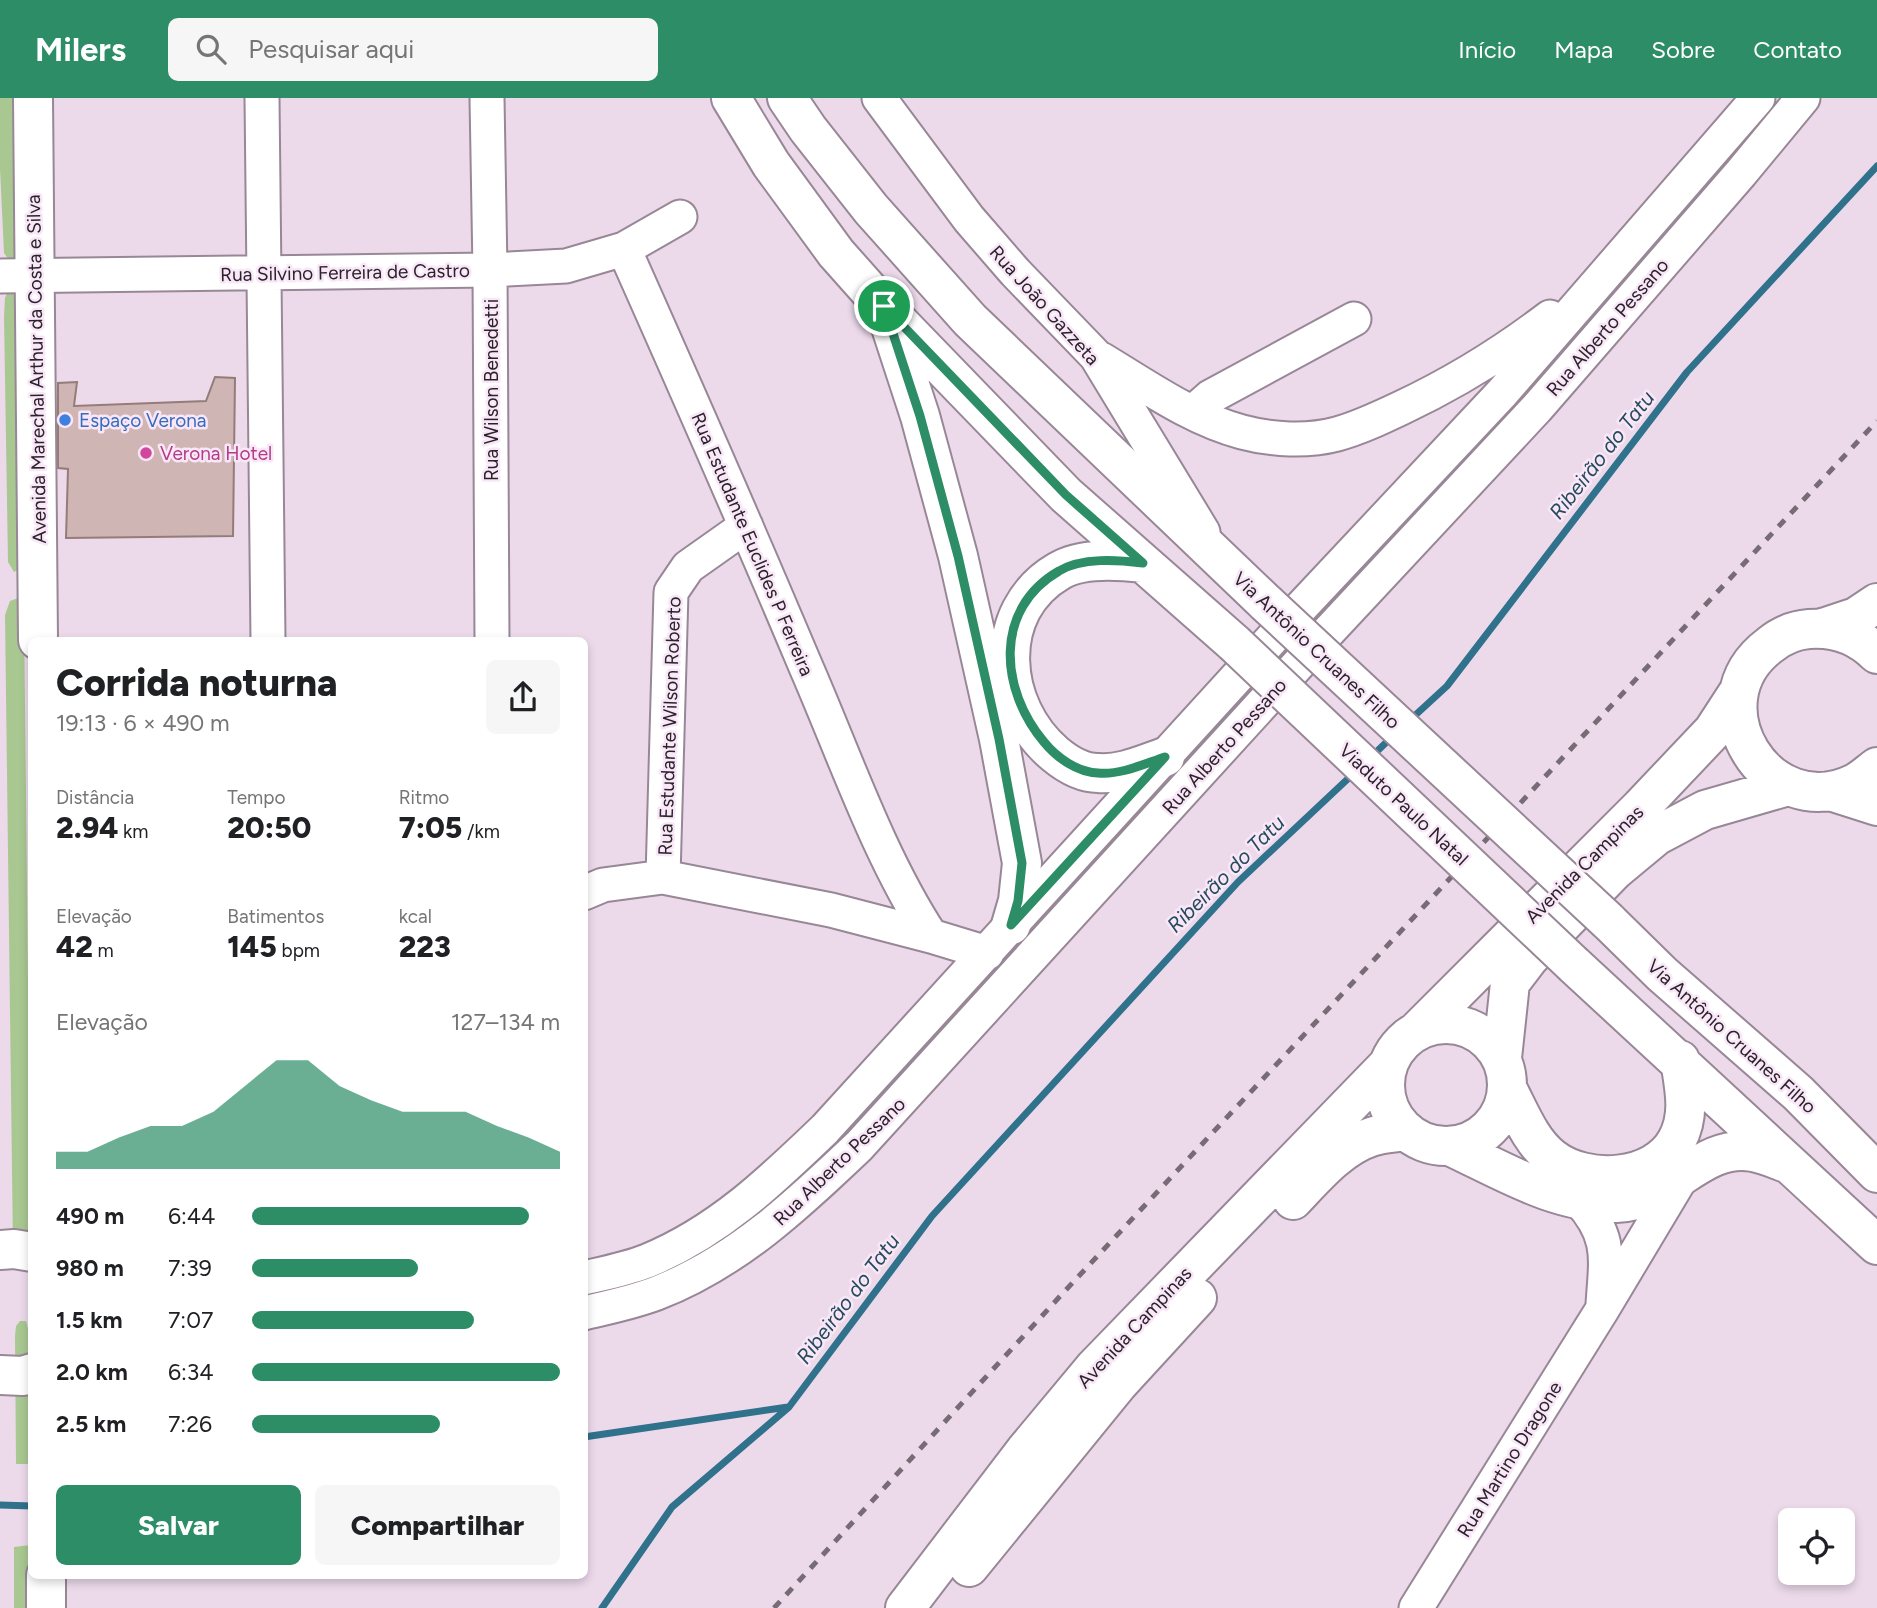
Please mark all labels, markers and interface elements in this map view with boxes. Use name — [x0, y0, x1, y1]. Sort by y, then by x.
search box — [168, 18, 658, 81]
text: Milers — [35, 30, 126, 69]
icon: search — [192, 30, 230, 68]
text: Pesquisar aqui — [248, 33, 414, 65]
text: Início — [1458, 35, 1516, 64]
text: Mapa — [1554, 35, 1613, 64]
text: Sobre — [1651, 35, 1715, 64]
text: Contato — [1753, 35, 1842, 64]
street label: Avenida Marechal Arthur da Costa e Silva — [22, 194, 51, 544]
street label: Rua João Gazzeta — [985, 241, 1104, 370]
street label: Rua Alberto Pessano — [1541, 254, 1673, 401]
street label: Rua Silvino Ferreira de Castro — [220, 259, 470, 286]
pin — [854, 276, 914, 336]
icon: arrive — [865, 287, 903, 325]
street label: Rua Wilson Benedetti — [480, 299, 503, 481]
water label: Ribeirão do Tatu — [1544, 385, 1660, 524]
place label: Espaço Verona — [79, 409, 207, 432]
street label: Rua Estudante Euclides P Ferreira — [686, 409, 819, 679]
marker: Espaço Verona — [57, 412, 73, 428]
place label: Verona Hotel — [160, 442, 272, 465]
marker: Verona Hotel — [138, 445, 154, 461]
street label: Via Antônio Cruanes Filho — [1228, 567, 1405, 734]
street label: Rua Estudante Wilson Roberto — [653, 596, 686, 856]
text: Corrida noturna — [56, 660, 338, 706]
button: share — [486, 660, 560, 734]
street label: Rua Alberto Pessano — [1157, 674, 1291, 819]
text: 19:13 · 6 × 490 m — [56, 709, 230, 737]
street label: Viaduto Paulo Natal — [1334, 739, 1473, 870]
text: Distância — [56, 786, 134, 809]
text: Tempo — [227, 786, 285, 809]
text: Ritmo — [399, 786, 449, 809]
street label: Avenida Campinas — [1521, 800, 1648, 928]
text: 2.94 — [56, 809, 118, 846]
text: 20:50 — [227, 809, 311, 846]
text: 7:05 — [399, 809, 462, 846]
water label: Ribeirão do Tatu — [1162, 810, 1290, 938]
text: km — [118, 820, 148, 843]
text: /km — [462, 820, 500, 843]
text: Elevação — [56, 905, 132, 928]
text: Batimentos — [227, 905, 324, 928]
text: kcal — [399, 905, 432, 928]
text: 42 — [56, 928, 93, 965]
text: 145 — [227, 928, 277, 965]
text: 223 — [399, 928, 451, 965]
text: m — [93, 939, 114, 962]
text: bpm — [277, 939, 320, 962]
street label: Via Antônio Cruanes Filho — [1642, 954, 1821, 1118]
text: Elevação — [56, 1008, 148, 1036]
text: 127–134 m — [451, 1008, 560, 1036]
street label: Rua Alberto Pessano — [768, 1092, 910, 1230]
text: 490 m — [56, 1202, 124, 1230]
text: 6:44 — [168, 1202, 215, 1230]
water label: Ribeirão do Tatu — [791, 1229, 905, 1368]
text: 980 m — [56, 1254, 124, 1282]
text: 7:39 — [168, 1254, 212, 1282]
street label: Avenida Campinas — [1072, 1262, 1197, 1393]
text: 1.5 km — [56, 1306, 123, 1334]
text: 7:07 — [168, 1306, 213, 1334]
text: 2.0 km — [56, 1358, 128, 1386]
text: 6:34 — [168, 1358, 214, 1386]
street label: Rua Martino Dragone — [1452, 1377, 1567, 1541]
text: 2.5 km — [56, 1410, 126, 1438]
text: 7:26 — [168, 1410, 212, 1438]
button: Salvar — [56, 1485, 301, 1565]
button: Compartilhar — [315, 1485, 560, 1565]
map controls — [1778, 1508, 1855, 1585]
button: locate — [1778, 1508, 1855, 1585]

